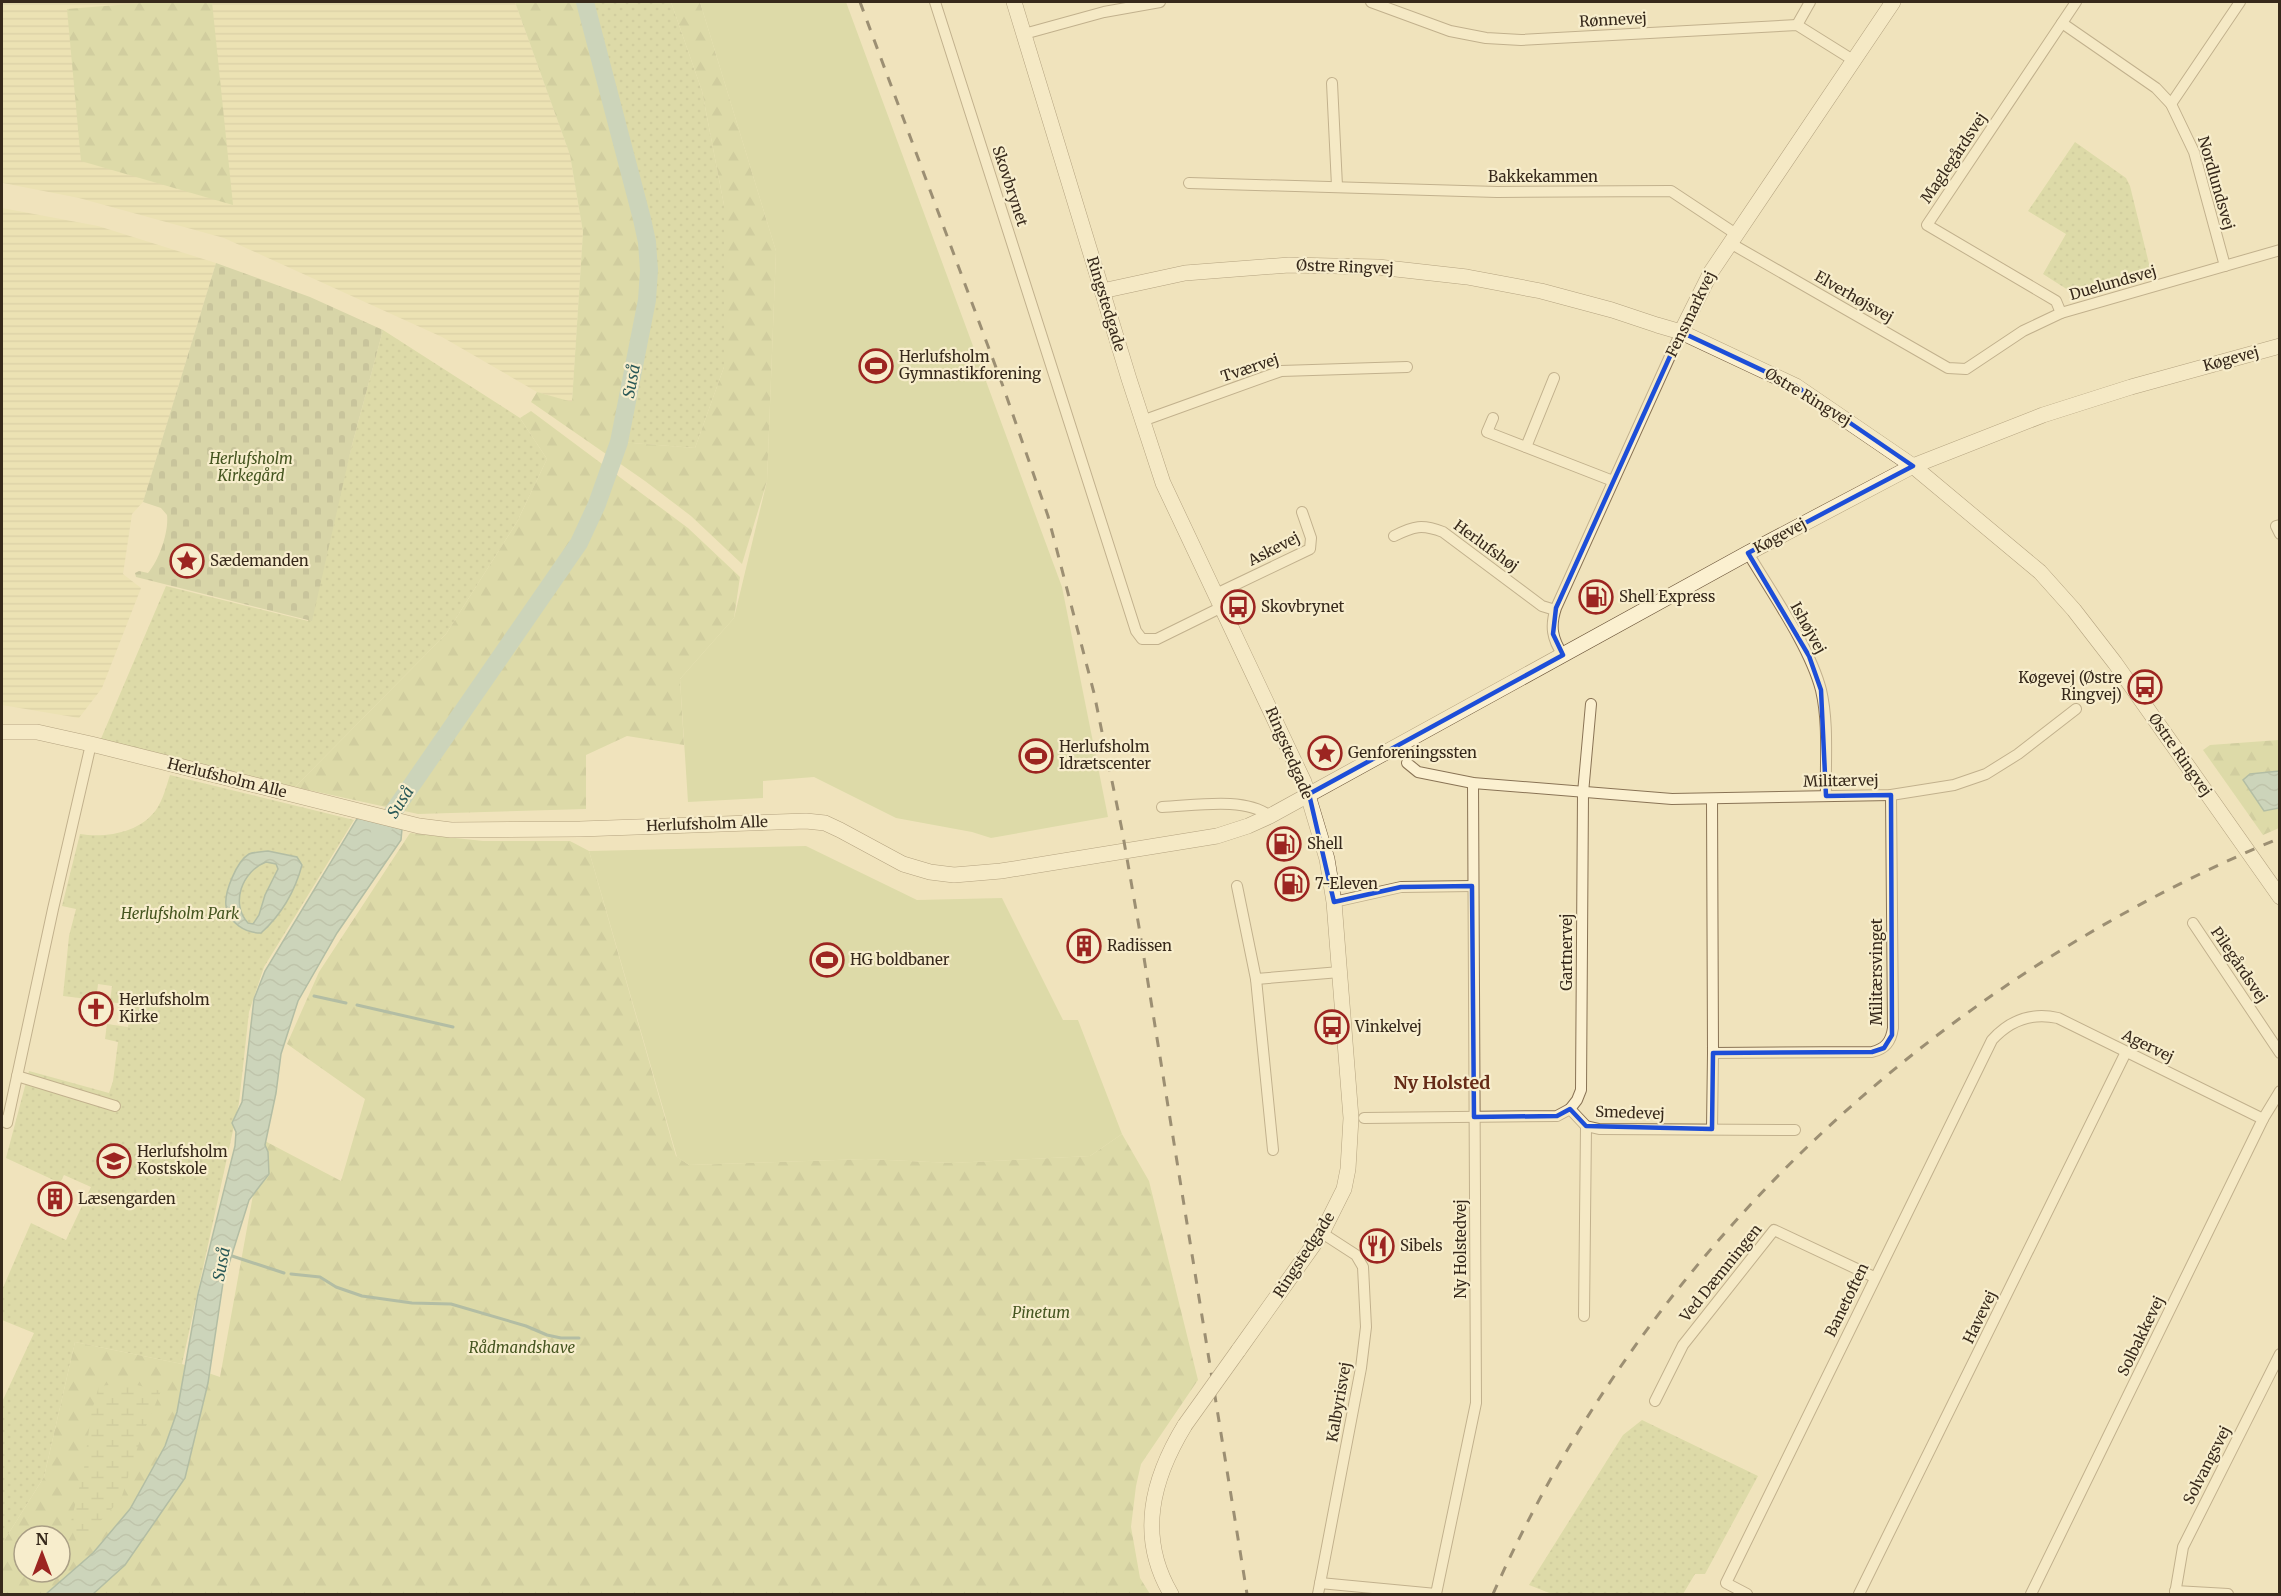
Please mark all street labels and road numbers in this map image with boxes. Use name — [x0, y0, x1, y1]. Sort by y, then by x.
street label: Rønnevej — [1579, 8, 1647, 31]
street label: Maglegårdsvej — [1916, 109, 1991, 207]
street label: Nordlundsvej — [2194, 134, 2239, 232]
street label: Skovbrynet — [989, 143, 1032, 229]
street label: Bakkekammen — [1488, 167, 1598, 186]
street label: Ringstedgade — [1083, 254, 1130, 354]
street label: Østre Ringvej — [1296, 255, 1394, 278]
street label: Duelundsvej — [2067, 261, 2159, 304]
street label: Elverhøjsvej — [1811, 266, 1897, 327]
street label: Fensmarkvej — [1662, 268, 1720, 360]
street label: Køgevej — [2201, 342, 2261, 375]
street label: Tværvej — [1218, 349, 1281, 386]
street label: Østre Ringvej — [1762, 363, 1855, 430]
street label: Køgevej — [1750, 514, 1809, 557]
street label: Herlufshøj — [1450, 516, 1523, 576]
street label: Askevej — [1244, 527, 1303, 570]
street label: Ishøjvej — [1786, 598, 1830, 657]
street label: Ringstedgade — [1262, 704, 1317, 802]
street label: Østre Ringvej — [2145, 709, 2216, 800]
street label: Herlufsholm Alle — [166, 754, 289, 802]
street label: Militærvej — [1803, 770, 1879, 791]
street label: Herlufsholm Alle — [646, 812, 768, 835]
street label: Gartnervej — [1557, 913, 1576, 991]
street label: Militærsvinget — [1867, 918, 1886, 1026]
street label: Pilegårdsvej — [2207, 923, 2272, 1006]
street label: Agervej — [2118, 1024, 2177, 1066]
street label: Smedevej — [1595, 1102, 1665, 1123]
street label: Ny Holstedvej — [1451, 1199, 1470, 1299]
street label: Ringstedgade — [1269, 1208, 1338, 1301]
street label: Ved Dæmningen — [1675, 1220, 1766, 1326]
street label: Banetoften — [1821, 1260, 1873, 1340]
street label: Havevej — [1959, 1287, 2001, 1347]
street label: Solbakkevej — [2113, 1293, 2168, 1379]
street label: Kalbyrisvej — [1322, 1360, 1355, 1443]
street label: Solvangsvej — [2179, 1422, 2234, 1507]

